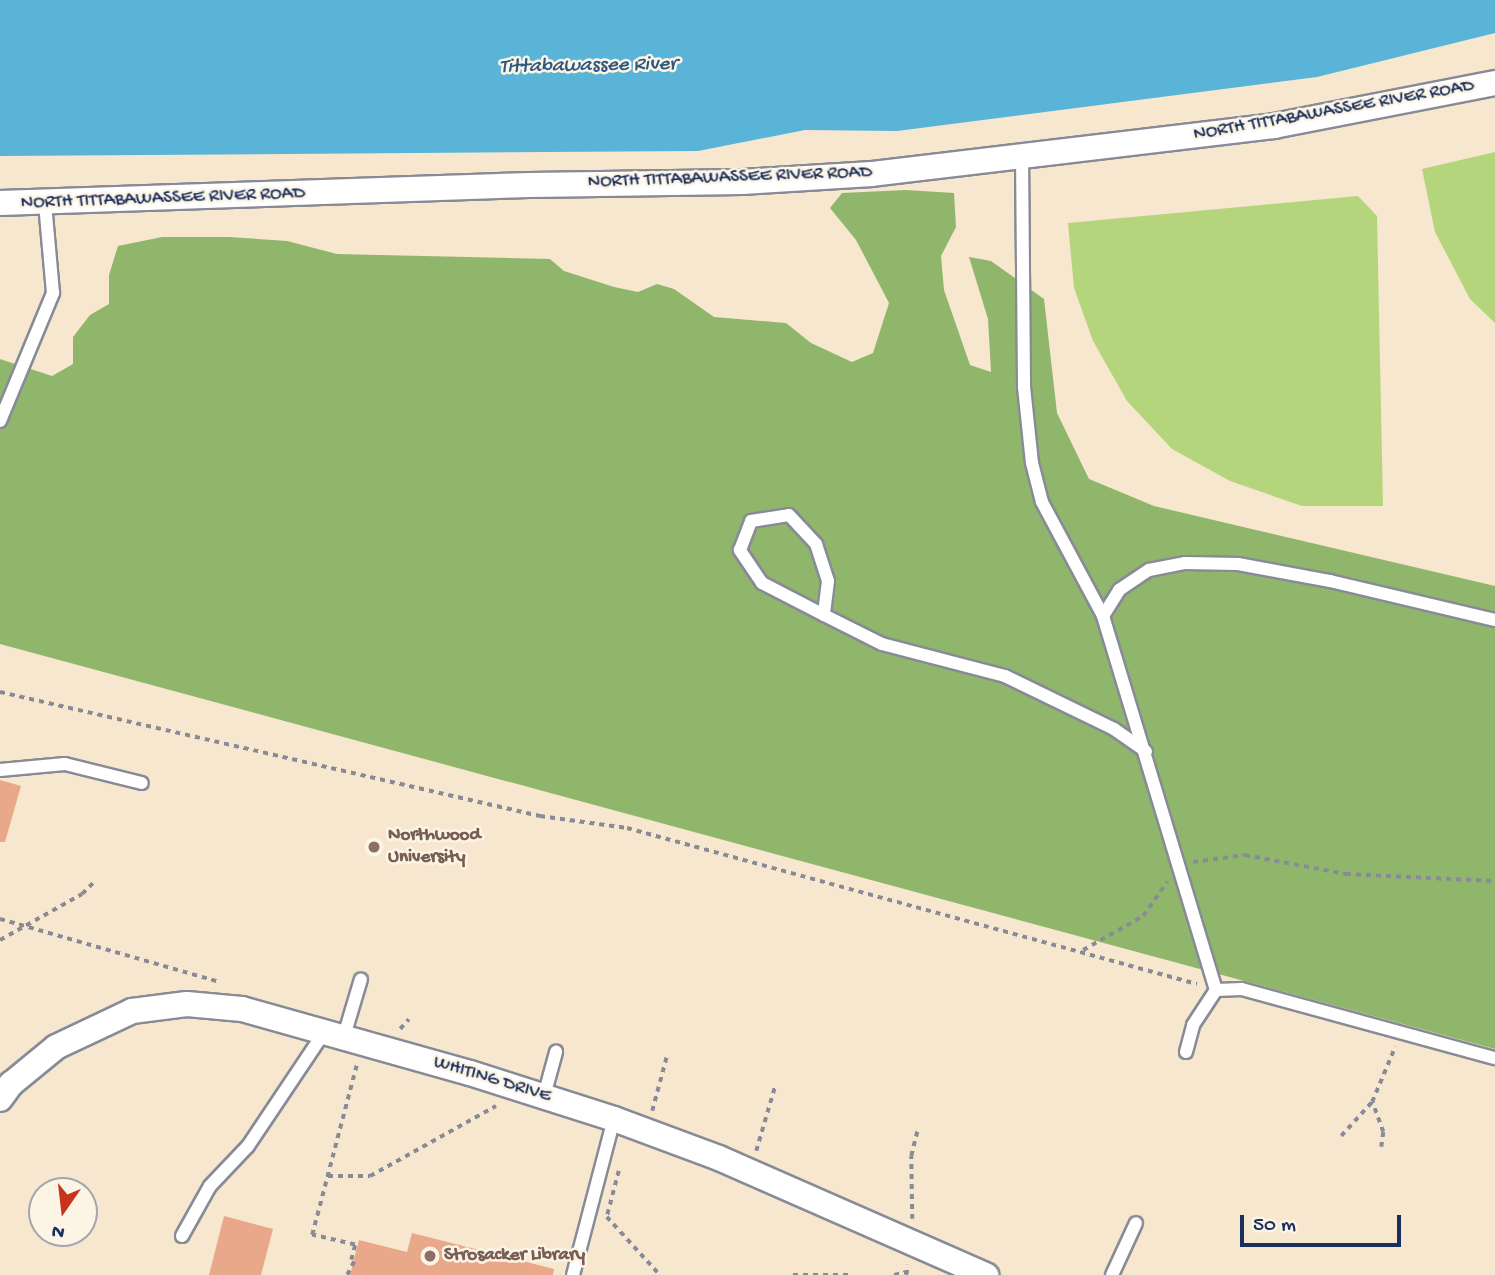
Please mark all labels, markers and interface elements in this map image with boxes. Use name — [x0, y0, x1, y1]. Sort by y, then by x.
water label: Tittabawassee River — [499, 53, 677, 81]
street label: NORTH TITTABAWASSEE RIVER ROAD — [1192, 75, 1476, 147]
street label: NORTH TITTABAWASSEE RIVER ROAD — [587, 162, 873, 194]
street label: NORTH TITTABAWASSEE RIVER ROAD — [20, 183, 306, 215]
place label: Northwood University — [388, 825, 481, 869]
marker: Northwood University — [366, 839, 382, 855]
street label: WHITING DRIVE — [431, 1051, 553, 1109]
north arrow — [28, 1177, 98, 1247]
scale bar — [1243, 1202, 1404, 1246]
text: 50 m — [1253, 1214, 1296, 1239]
text: N — [49, 1218, 67, 1244]
place label: Strosacker Library — [444, 1245, 585, 1267]
marker: Strosacker Library — [422, 1248, 438, 1264]

